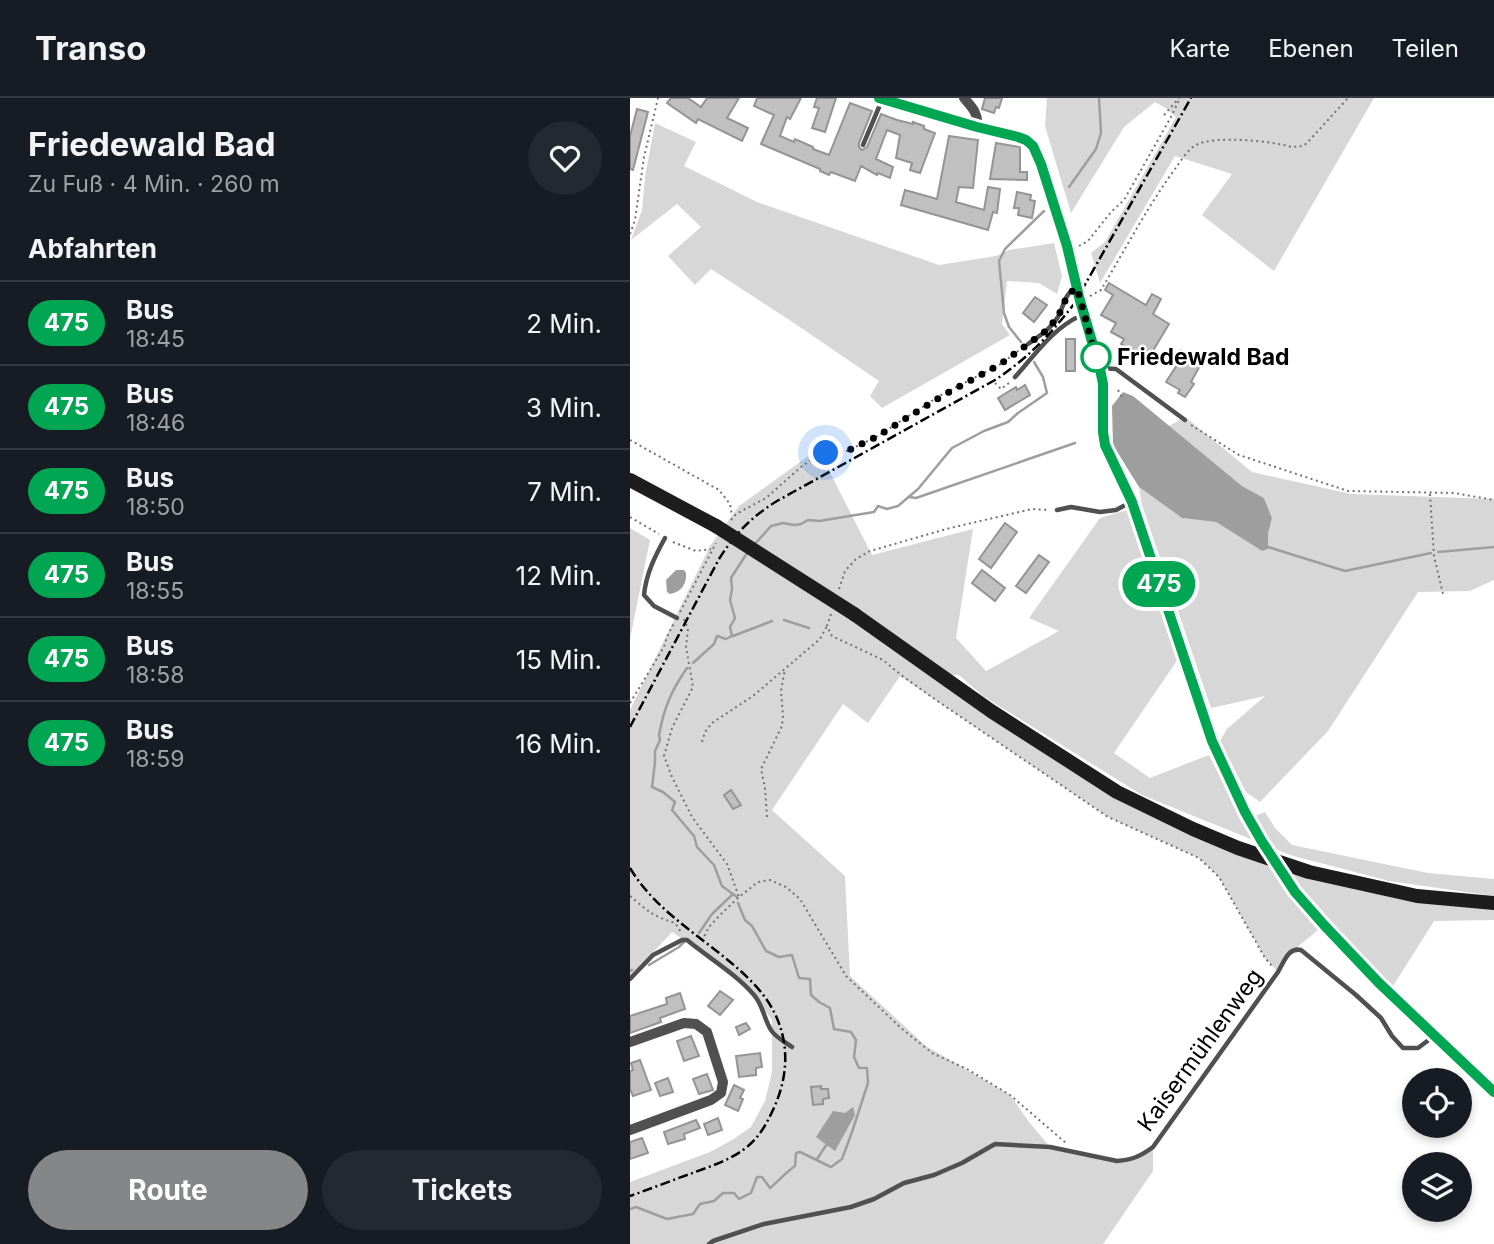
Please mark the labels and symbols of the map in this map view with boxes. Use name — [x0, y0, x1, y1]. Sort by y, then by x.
marker: Friedewald Bad — [1081, 342, 1111, 372]
place label: Friedewald Bad — [1117, 343, 1290, 371]
your location — [808, 435, 843, 470]
line badge: 475 — [1119, 561, 1199, 607]
street label: Kaisermühlenweg — [1132, 963, 1268, 1137]

